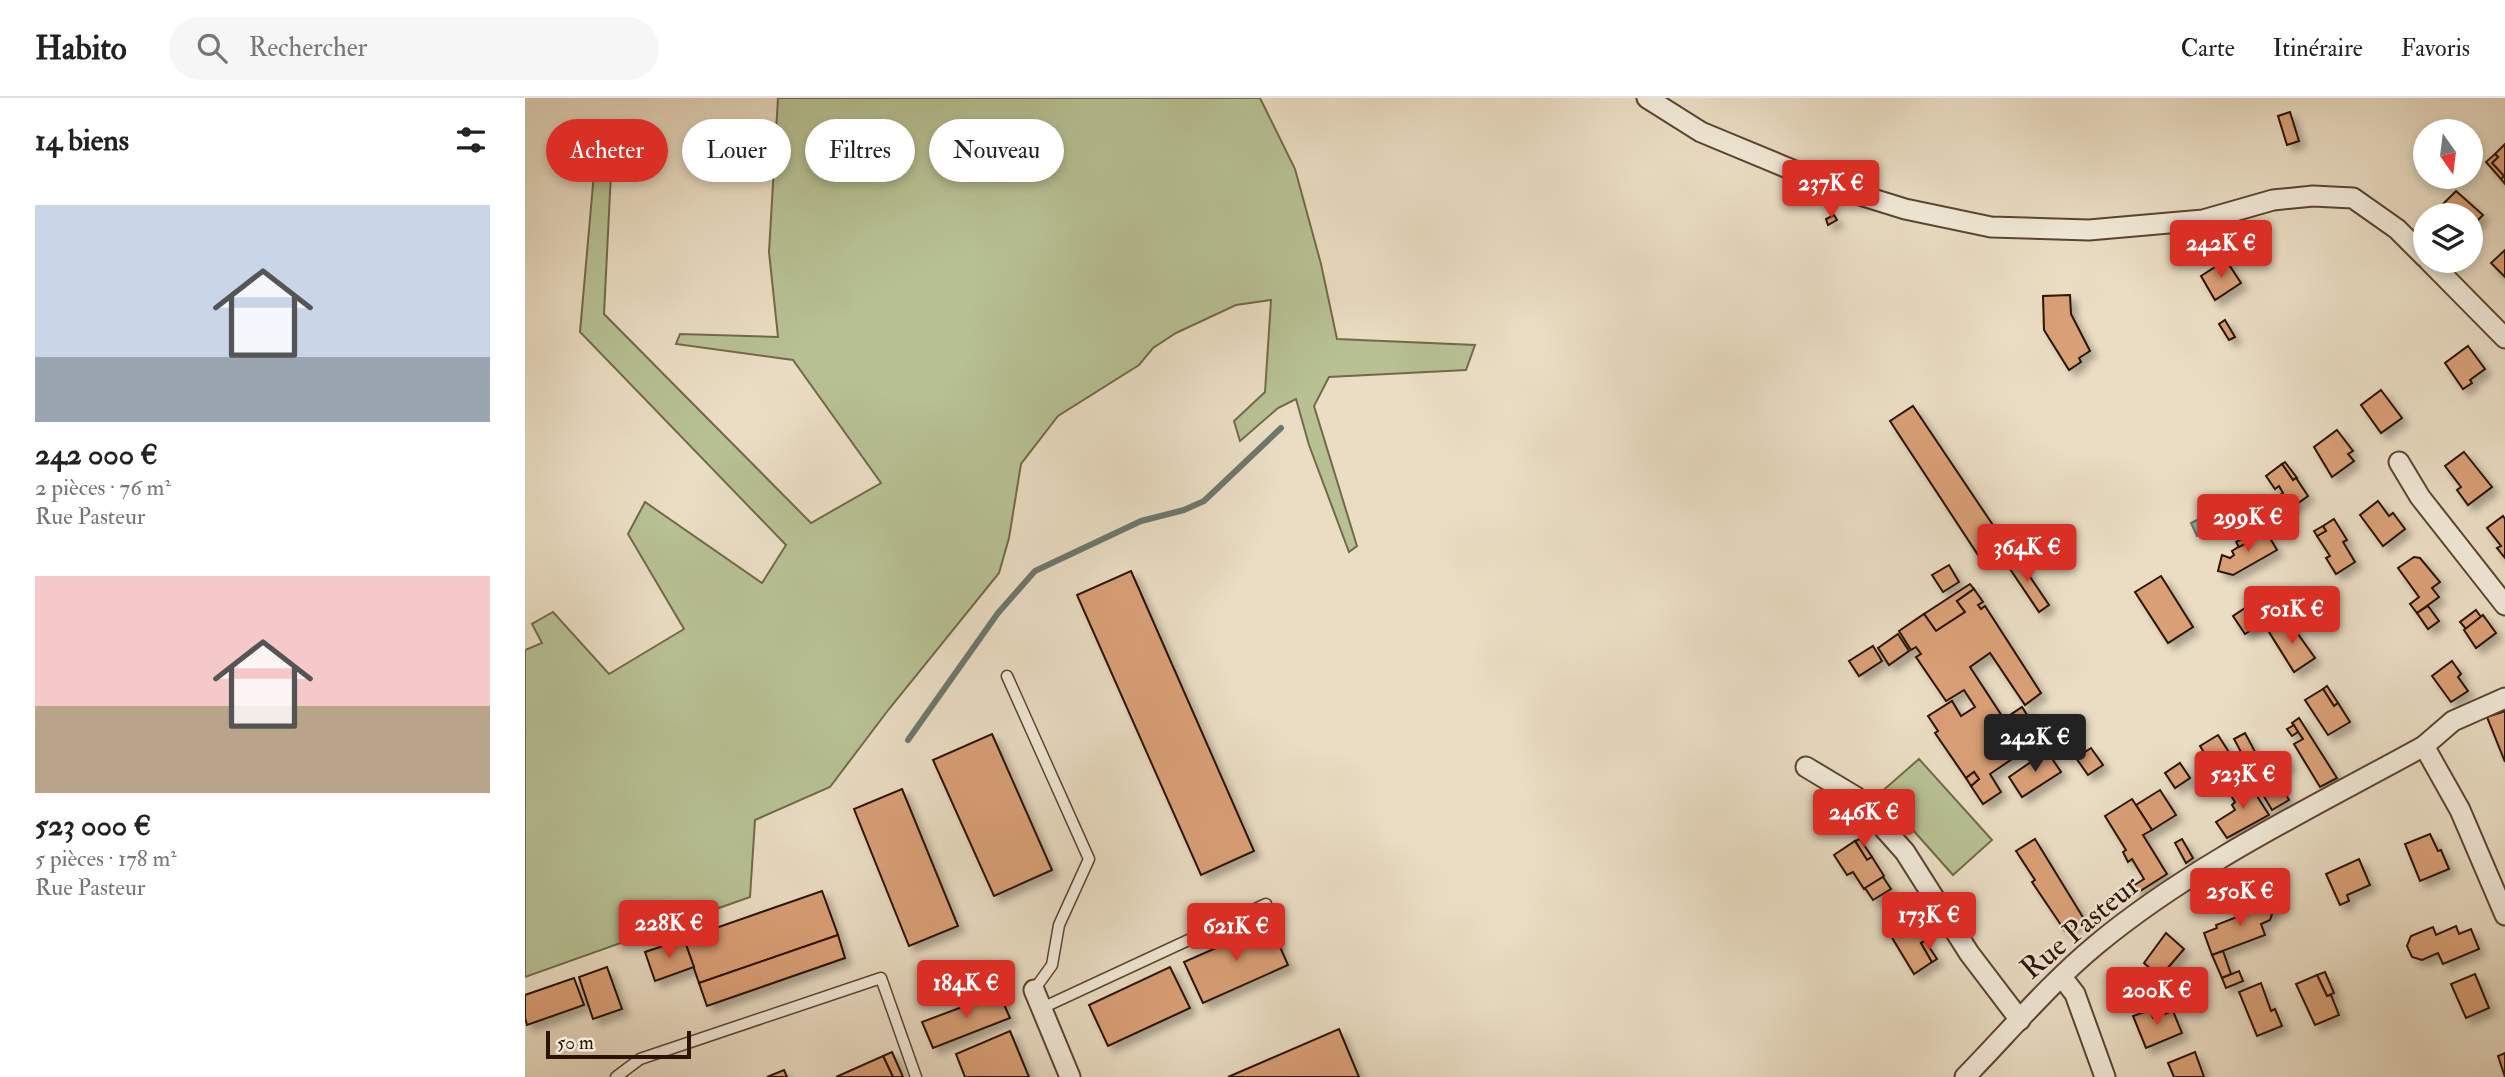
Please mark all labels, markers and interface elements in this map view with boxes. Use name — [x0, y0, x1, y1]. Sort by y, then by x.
search box — [169, 17, 659, 80]
text: Habito — [35, 28, 127, 69]
icon: search — [193, 29, 231, 67]
text: Rechercher — [249, 32, 367, 64]
text: Carte — [2181, 33, 2235, 64]
text: Itinéraire — [2273, 33, 2363, 64]
text: Favoris — [2401, 33, 2470, 64]
chip: Acheter — [546, 119, 668, 182]
chip: Louer — [682, 119, 791, 182]
chip: Filtres — [805, 119, 915, 182]
chip: Nouveau — [929, 119, 1064, 182]
north arrow — [2413, 119, 2483, 189]
map controls — [2413, 119, 2483, 273]
icon: filters — [452, 121, 490, 159]
text: 14 biens — [35, 122, 129, 159]
pin: 237K € — [1774, 160, 1888, 220]
text: 237K € — [1798, 168, 1864, 197]
button: layers — [2413, 203, 2483, 273]
pin: 242K € — [2164, 220, 2278, 280]
text: 242K € — [2186, 228, 2256, 257]
icon: home — [200, 250, 326, 376]
text: 242 000 € — [35, 436, 158, 473]
text: 2 pièces · 76 m² — [35, 473, 171, 502]
pin: 299K € — [2191, 494, 2305, 554]
text: Rue Pasteur — [35, 502, 145, 531]
text: 299K € — [2213, 502, 2283, 531]
pin: 364K € — [1970, 524, 2084, 584]
text: 364K € — [1993, 532, 2061, 561]
pin: 501K € — [2235, 587, 2349, 646]
text: 501K € — [2260, 594, 2324, 623]
icon: home — [200, 621, 326, 747]
pin: 242K € — [1978, 714, 2092, 774]
text: 242K € — [2000, 722, 2070, 751]
pin: 523K € — [2186, 752, 2300, 811]
text: 523K € — [2211, 759, 2275, 788]
pin: 246K € — [1807, 790, 1921, 849]
text: 246K € — [1829, 797, 1899, 826]
text: 523 000 € — [35, 807, 151, 844]
text: 5 pièces · 178 m² — [35, 844, 177, 873]
street label: Rue Pasteur — [2013, 867, 2147, 987]
pin: 250K € — [2183, 868, 2297, 928]
text: Rue Pasteur — [35, 873, 145, 902]
text: 250K € — [2206, 876, 2274, 905]
pin: 173K € — [1872, 892, 1986, 952]
pin: 228K € — [612, 900, 726, 960]
text: 173K € — [1898, 900, 1960, 929]
pin: 621K € — [1179, 904, 1293, 963]
text: 228K € — [635, 908, 703, 937]
text: 621K € — [1203, 911, 1269, 940]
pin: 184K € — [909, 960, 1023, 1020]
text: 184K € — [933, 968, 999, 997]
pin: 200K € — [2100, 968, 2214, 1027]
text: 200K € — [2122, 975, 2192, 1004]
scale bar — [546, 1028, 691, 1060]
text: 50 m — [557, 1031, 594, 1055]

